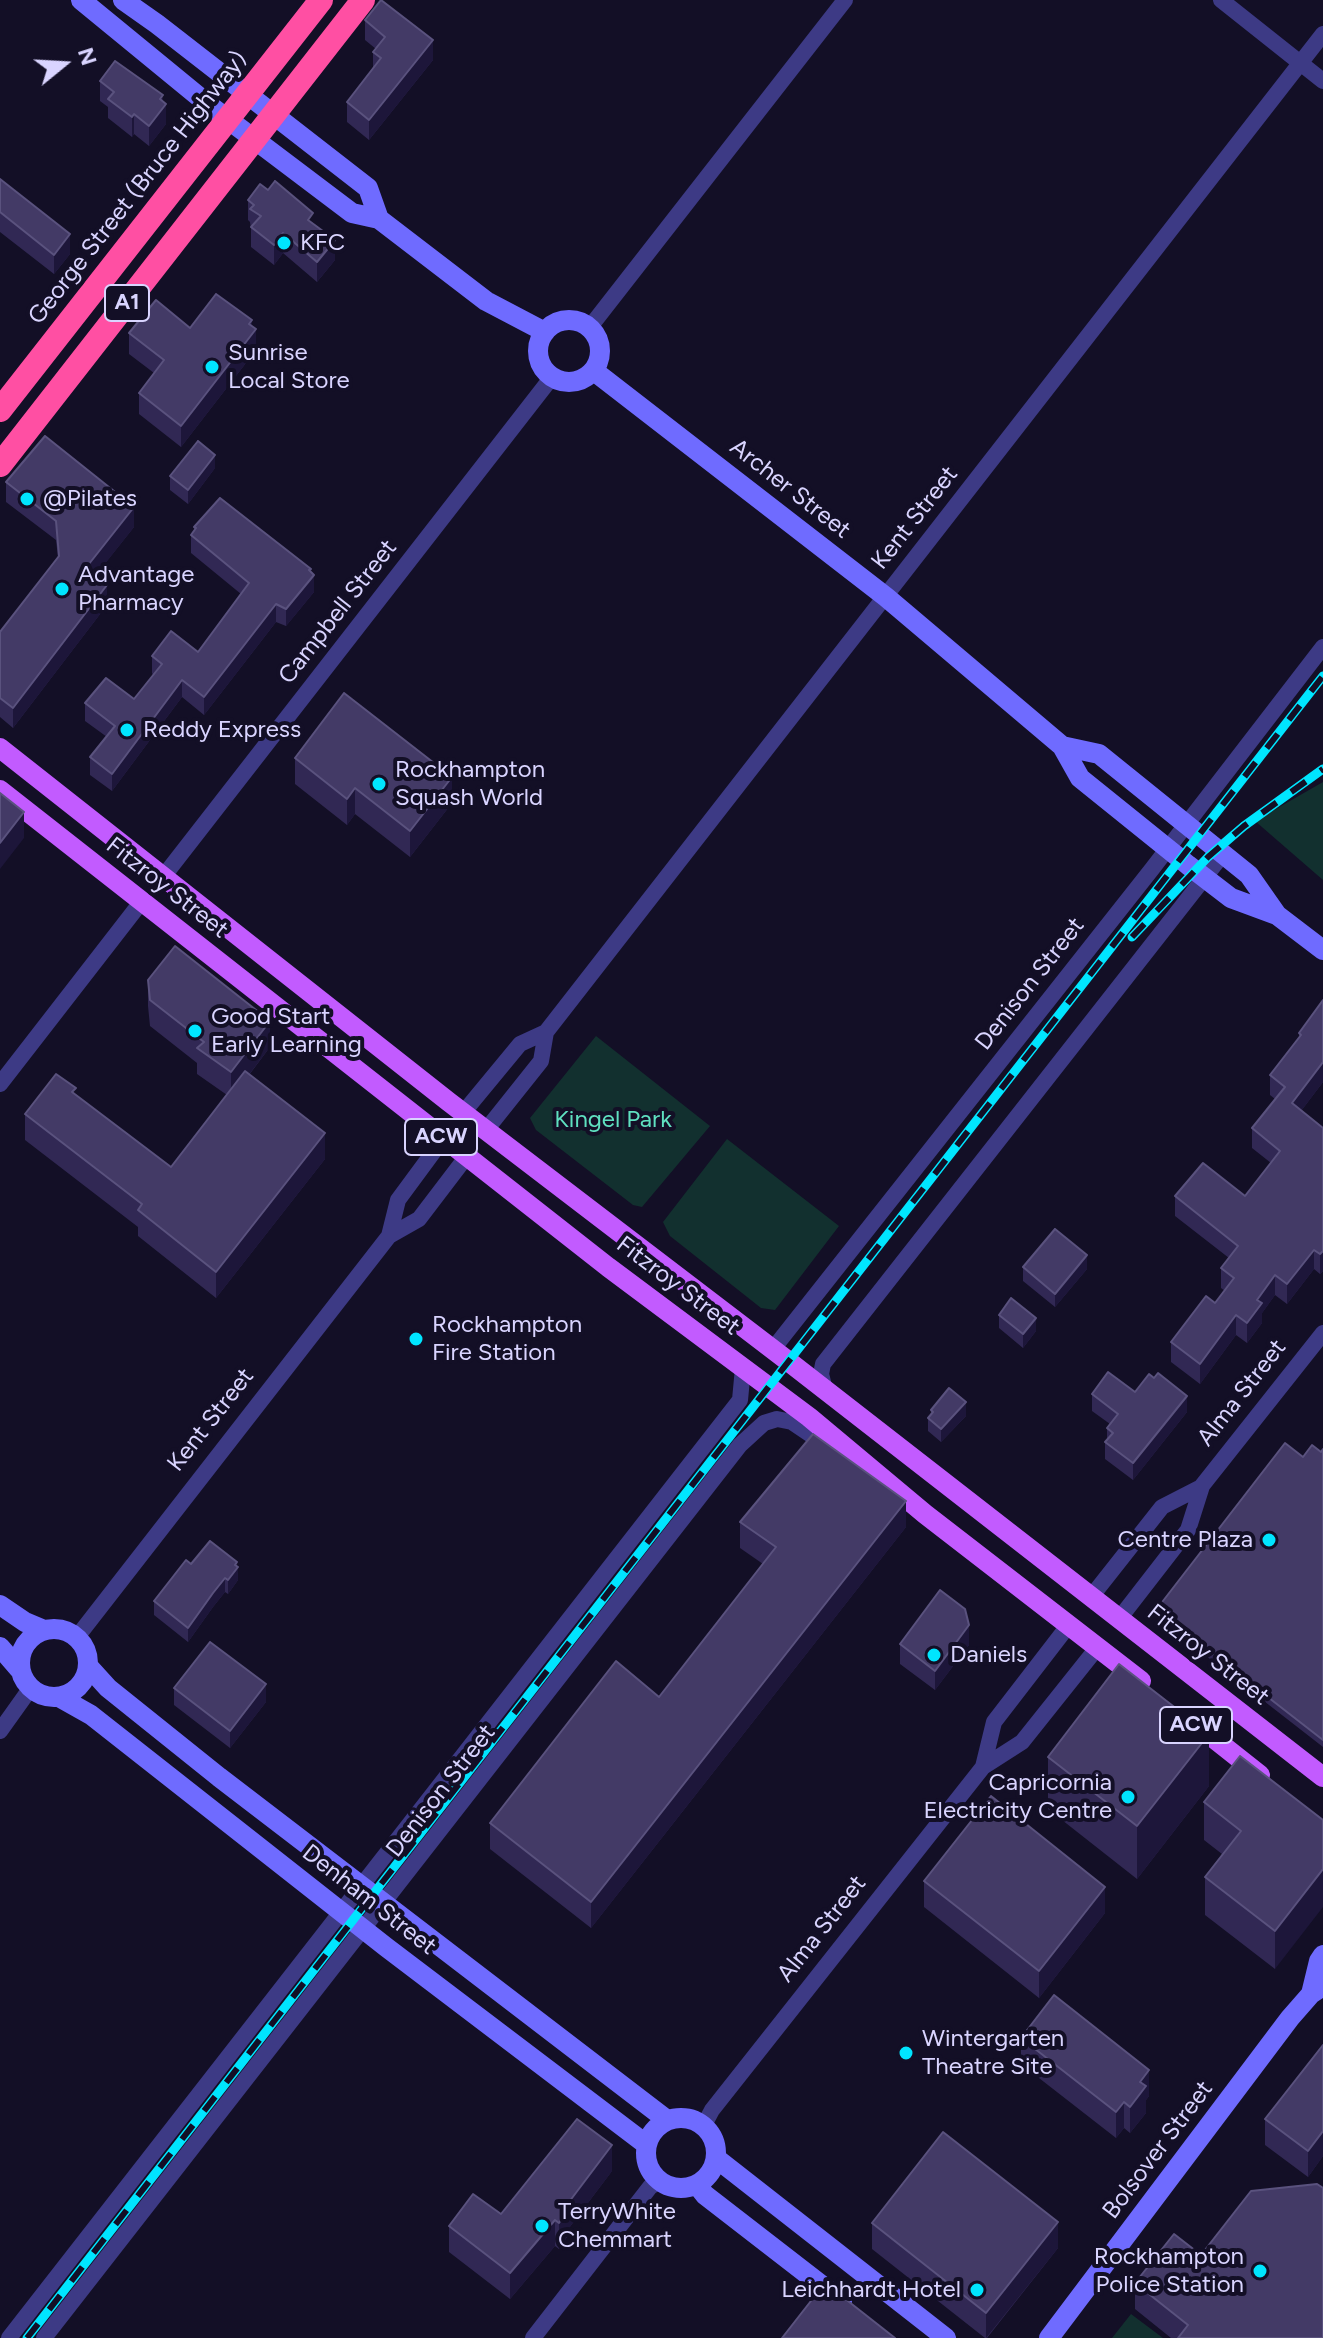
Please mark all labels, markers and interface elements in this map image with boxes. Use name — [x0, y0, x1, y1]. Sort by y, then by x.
north arrow — [24, 24, 104, 104]
text: N — [72, 44, 103, 69]
street label: George Street (Bruce Highway) — [22, 46, 254, 330]
place label: KFC — [300, 229, 345, 257]
marker: KFC — [275, 234, 293, 252]
road number: A1 — [105, 285, 149, 321]
place label: Sunrise Local Store — [228, 339, 350, 395]
marker: Sunrise Local Store — [203, 358, 221, 376]
street label: Archer Street — [724, 433, 856, 545]
street label: Kent Street — [866, 461, 964, 575]
place label: @Pilates — [43, 485, 137, 513]
marker: @Pilates — [18, 490, 36, 508]
street label: Campbell Street — [273, 534, 403, 690]
place label: Advantage Pharmacy — [78, 561, 194, 617]
marker: Advantage Pharmacy — [53, 580, 71, 598]
place label: Reddy Express — [143, 716, 301, 744]
marker: Reddy Express — [118, 721, 136, 739]
place label: Rockhampton Squash World — [395, 756, 545, 812]
marker: Rockhampton Squash World — [370, 775, 388, 793]
street label: Fitzroy Street — [100, 831, 234, 945]
street label: Denison Street — [969, 912, 1091, 1056]
place label: Good Start Early Learning — [211, 1003, 362, 1059]
marker: Good Start Early Learning — [186, 1022, 204, 1040]
park label: Kingel Park — [554, 1106, 672, 1134]
road number: ACW — [405, 1119, 477, 1155]
street label: Fitzroy Street — [611, 1230, 745, 1342]
place label: Rockhampton Fire Station — [432, 1311, 582, 1367]
marker: Rockhampton Fire Station — [407, 1330, 425, 1348]
street label: Alma Street — [1191, 1334, 1293, 1452]
street label: Kent Street — [162, 1363, 260, 1477]
place label: Centre Plaza — [1118, 1526, 1253, 1554]
marker: Centre Plaza — [1260, 1531, 1278, 1549]
street label: Fitzroy Street — [1141, 1598, 1275, 1712]
place label: Daniels — [950, 1641, 1027, 1669]
marker: Daniels — [925, 1646, 943, 1664]
road number: ACW — [1160, 1707, 1232, 1743]
street label: Denison Street — [380, 1719, 502, 1863]
place label: Capricornia Electricity Centre — [923, 1769, 1112, 1825]
marker: Capricornia Electricity Centre — [1119, 1788, 1137, 1806]
street label: Denham Street — [296, 1839, 442, 1961]
street label: Alma Street — [771, 1870, 873, 1988]
place label: Wintergarten Theatre Site — [922, 2025, 1064, 2081]
marker: Wintergarten Theatre Site — [897, 2044, 915, 2062]
street label: Bolsover Street — [1097, 2075, 1219, 2225]
place label: TerryWhite Chemmart — [558, 2198, 676, 2254]
marker: TerryWhite Chemmart — [533, 2217, 551, 2235]
place label: Rockhampton Police Station — [1094, 2243, 1244, 2299]
marker: Rockhampton Police Station — [1251, 2262, 1269, 2280]
place label: Leichhardt Hotel — [781, 2276, 961, 2304]
marker: Leichhardt Hotel — [968, 2281, 986, 2299]

